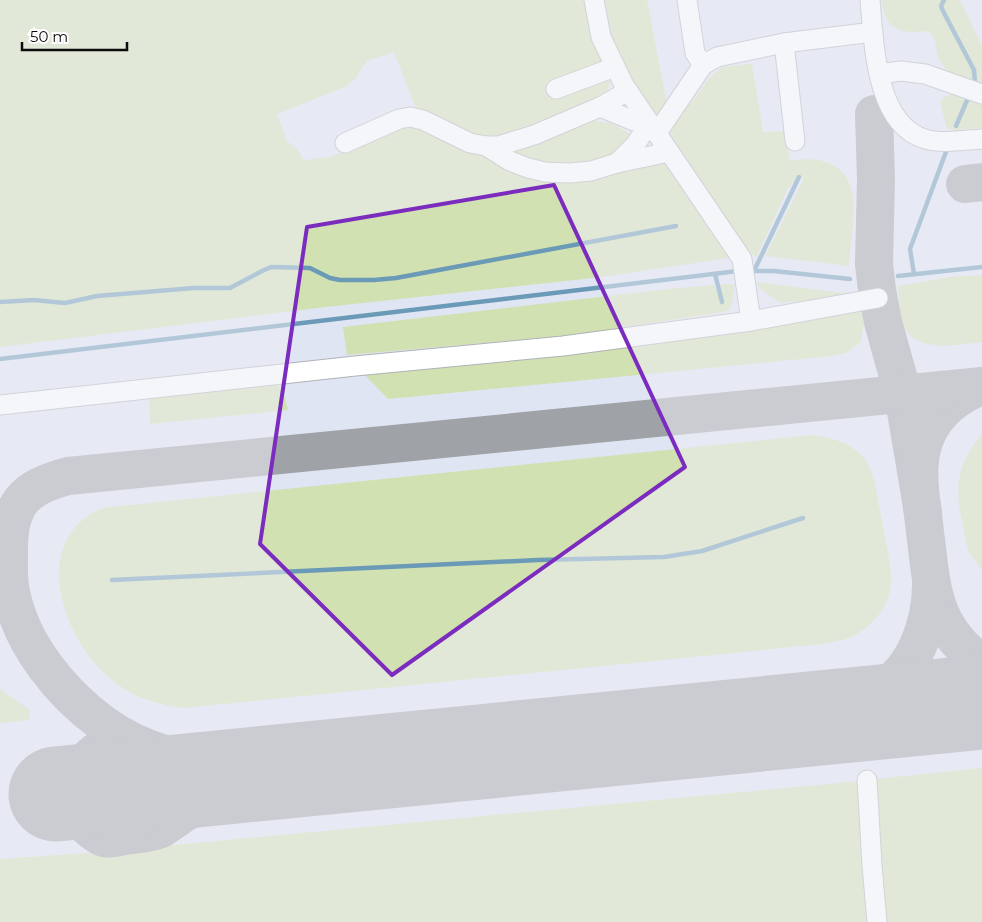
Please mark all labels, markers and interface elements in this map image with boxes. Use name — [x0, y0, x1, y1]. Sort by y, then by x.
scale bar — [22, 20, 128, 52]
text: 50 m — [30, 27, 68, 46]

